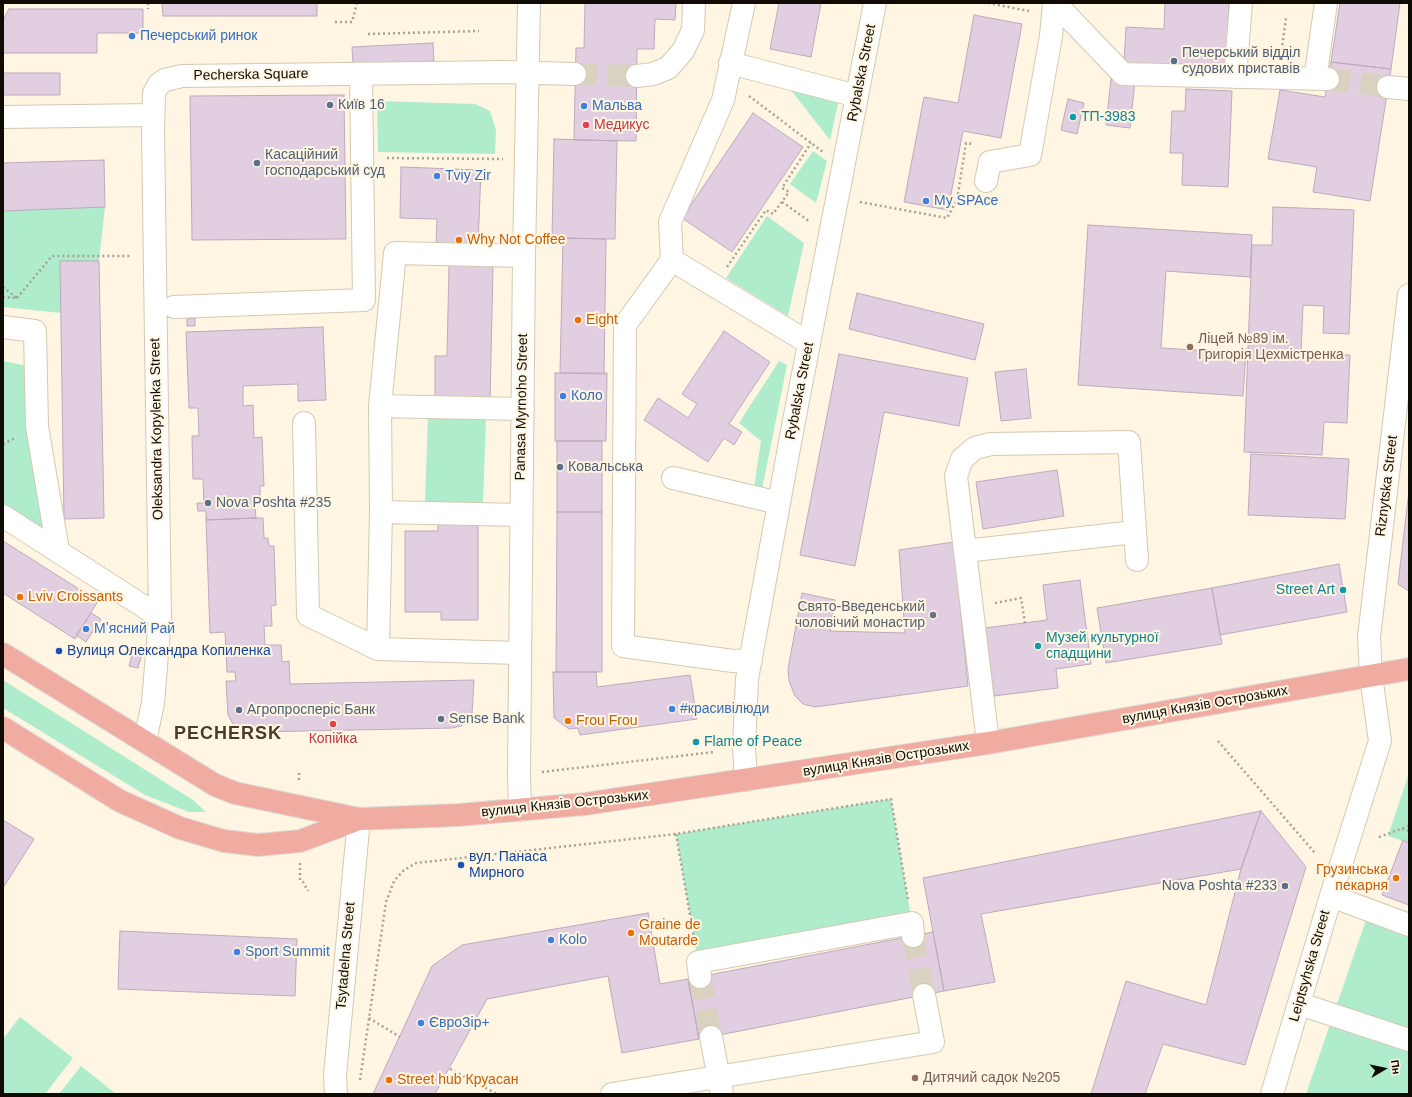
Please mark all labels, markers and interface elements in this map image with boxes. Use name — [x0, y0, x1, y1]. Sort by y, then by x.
street label: Rybalska Street — [844, 23, 880, 123]
place label: Печерський ринок — [140, 28, 257, 44]
marker: Печерський ринок — [127, 31, 137, 41]
place label: Печерський відділ судових приставів — [1182, 45, 1300, 78]
marker: Печерський відділ судових приставів — [1169, 56, 1179, 66]
street label: Pecherska Square — [193, 66, 309, 84]
place label: Київ 16 — [338, 97, 385, 113]
place label: Мальва — [592, 98, 642, 114]
marker: Київ 16 — [325, 100, 335, 110]
marker: Мальва — [579, 101, 589, 111]
place label: ТП-3983 — [1081, 109, 1135, 125]
marker: ТП-3983 — [1068, 112, 1078, 122]
place label: Медикус — [594, 117, 649, 133]
marker: Медикус — [581, 120, 591, 130]
place label: Касаційний господарський суд — [265, 147, 385, 180]
marker: Касаційний господарський суд — [252, 158, 262, 168]
place label: Tviy Zir — [445, 168, 491, 184]
marker: Tviy Zir — [432, 171, 442, 181]
place label: My SPAce — [934, 193, 998, 209]
marker: My SPAce — [921, 196, 931, 206]
place label: Why Not Coffee — [467, 232, 566, 248]
marker: Why Not Coffee — [454, 235, 464, 245]
place label: Eight — [586, 312, 618, 328]
marker: Eight — [573, 315, 583, 325]
place label: Ліцей №89 ім. Григорія Цехмістренка — [1198, 331, 1344, 364]
street label: Panasa Myrnoho Street — [512, 333, 532, 481]
street label: Oleksandra Kopylenka Street — [147, 338, 167, 520]
street label: Rybalska Street — [782, 341, 818, 441]
marker: Ліцей №89 ім. Григорія Цехмістренка — [1185, 342, 1195, 352]
place label: Коло — [571, 388, 603, 404]
marker: Коло — [558, 391, 568, 401]
street label: Riznytska Street — [1372, 434, 1402, 538]
place label: Ковальська — [568, 459, 643, 475]
marker: Ковальська — [555, 462, 565, 472]
place label: Nova Poshta #235 — [216, 495, 331, 511]
marker: Nova Poshta #235 — [203, 498, 213, 508]
place label: Street Art — [1276, 582, 1335, 598]
marker: Street Art — [1338, 585, 1348, 595]
place label: Lviv Croissants — [28, 589, 123, 605]
marker: Lviv Croissants — [15, 592, 25, 602]
place label: Свято-Введенський чоловічий монастир — [795, 599, 925, 632]
marker: Свято-Введенський чоловічий монастир — [928, 610, 938, 620]
place label: Мʼясний Рай — [94, 621, 175, 637]
marker: Мʼясний Рай — [81, 624, 91, 634]
place label: Музей культурної спадщини — [1046, 630, 1159, 662]
marker: Музей культурної спадщини — [1033, 641, 1043, 651]
place label: Вулиця Олександра Копиленка — [67, 643, 271, 659]
marker: Вулиця Олександра Копиленка — [54, 646, 64, 656]
street label: вулиця Князів Острозьких — [1121, 682, 1289, 728]
place label: #красивілюди — [680, 701, 769, 717]
place label: Агропросперіс Банк — [247, 702, 375, 718]
marker: #красивілюди — [667, 704, 677, 714]
marker: Агропросперіс Банк — [234, 705, 244, 715]
place label: Sense Bank — [449, 711, 524, 727]
place label: Frou Frou — [576, 713, 637, 729]
marker: Sense Bank — [436, 714, 446, 724]
marker: Frou Frou — [563, 716, 573, 726]
marker: Копійка — [328, 719, 338, 729]
district label: PECHERSK — [174, 723, 282, 745]
place label: Копійка — [309, 731, 357, 747]
place label: Flame of Peace — [704, 734, 802, 750]
marker: Flame of Peace — [691, 737, 701, 747]
street label: вулиця Князів Острозьких — [802, 738, 970, 780]
street label: вулиця Князів Острозьких — [481, 787, 649, 821]
place label: вул. Панаса Мирного — [469, 849, 547, 882]
marker: вул. Панаса Мирного — [456, 860, 466, 870]
place label: Грузинська пекарня — [1316, 862, 1388, 894]
marker: Грузинська пекарня — [1391, 873, 1401, 883]
place label: Nova Poshta #233 — [1162, 878, 1277, 894]
marker: Nova Poshta #233 — [1280, 881, 1290, 891]
street label: Tsytadelna Street — [333, 901, 359, 1011]
street label: Leiptsyhska Street — [1286, 908, 1334, 1024]
place label: Graine de Moutarde — [639, 917, 700, 950]
marker: Graine de Moutarde — [626, 928, 636, 938]
place label: Kolo — [559, 932, 587, 948]
marker: Kolo — [546, 935, 556, 945]
place label: Sport Summit — [245, 944, 330, 960]
marker: Sport Summit — [232, 947, 242, 957]
place label: ЄвроЗір+ — [429, 1015, 490, 1031]
marker: ЄвроЗір+ — [416, 1018, 426, 1028]
north arrow — [1364, 1049, 1404, 1089]
text: Пн — [1389, 1059, 1403, 1075]
place label: Дитячий садок №205 — [923, 1070, 1060, 1086]
place label: Street hub Круасан — [397, 1072, 518, 1088]
marker: Дитячий садок №205 — [910, 1073, 920, 1083]
marker: Street hub Круасан — [384, 1075, 394, 1085]

